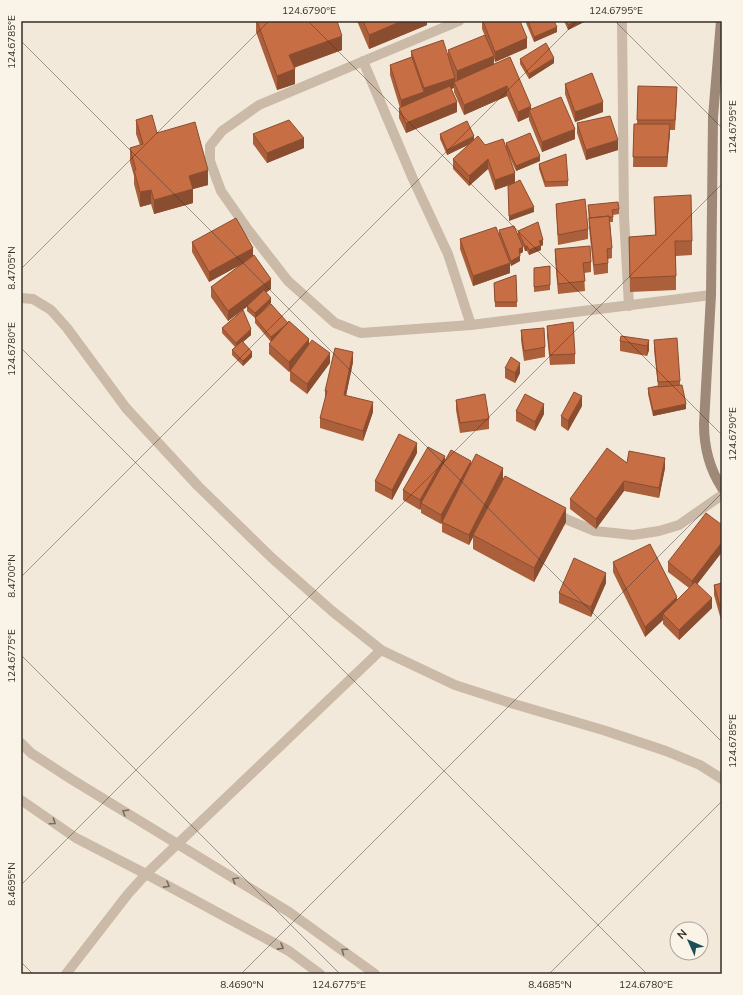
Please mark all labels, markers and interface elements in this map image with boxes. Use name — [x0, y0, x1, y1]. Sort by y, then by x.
text: 124.6790°E — [282, 4, 336, 17]
text: 124.6795°E — [589, 4, 643, 17]
text: 124.6785°E — [5, 15, 18, 69]
text: 124.6795°E — [726, 100, 739, 154]
text: 8.4705°N — [5, 246, 18, 290]
text: 124.6780°E — [5, 322, 18, 376]
text: 124.6790°E — [726, 407, 739, 461]
text: 8.4700°N — [5, 554, 18, 598]
text: 124.6775°E — [5, 629, 18, 683]
text: 124.6785°E — [726, 714, 739, 768]
one-way arrow — [122, 809, 129, 816]
one-way arrow — [49, 817, 56, 825]
text: 8.4695°N — [5, 862, 18, 906]
one-way arrow — [232, 877, 239, 884]
one-way arrow — [162, 880, 170, 887]
north arrow — [669, 921, 709, 961]
text: N — [674, 926, 690, 942]
one-way arrow — [277, 942, 284, 950]
one-way arrow — [341, 948, 348, 956]
text: 8.4690°N — [220, 978, 264, 991]
text: 124.6775°E — [312, 978, 366, 991]
text: 8.4685°N — [528, 978, 572, 991]
text: 124.6780°E — [619, 978, 673, 991]

